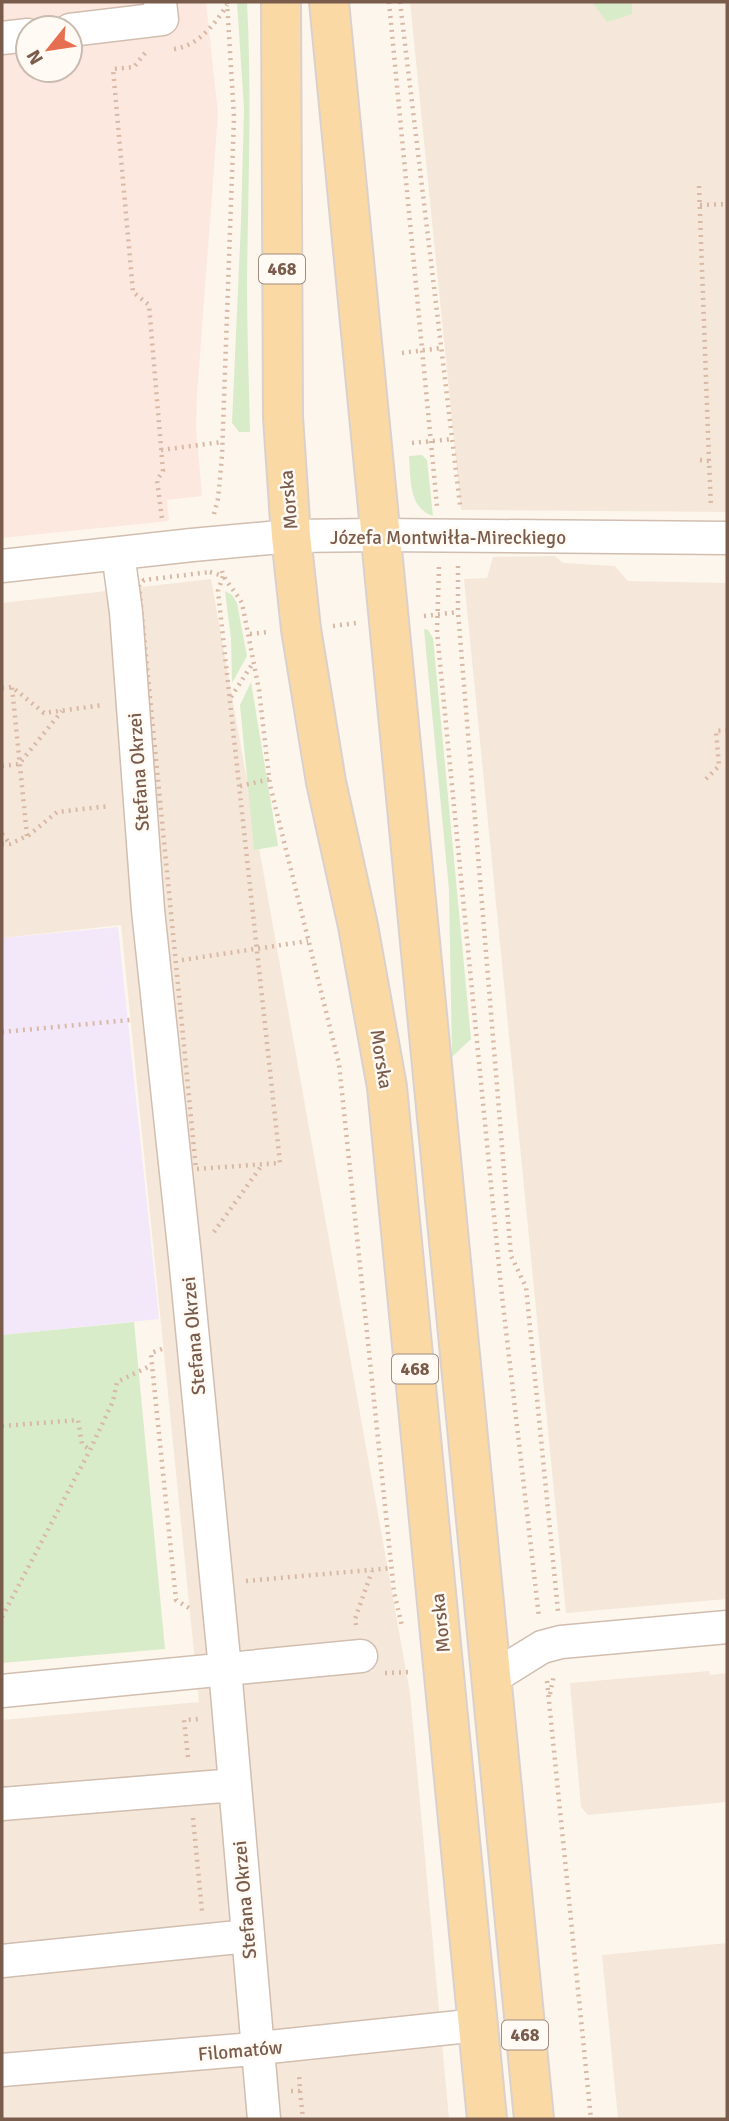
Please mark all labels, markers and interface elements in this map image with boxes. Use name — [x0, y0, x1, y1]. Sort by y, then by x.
north arrow — [14, 14, 84, 84]
text: N — [21, 45, 49, 69]
road number: 468 — [259, 255, 305, 284]
street label: Morska — [274, 469, 304, 531]
street label: Józefa Montwiłła-Mireckiego — [330, 526, 566, 550]
street label: Stefana Okrzei — [123, 712, 155, 832]
street label: Morska — [364, 1028, 398, 1091]
street label: Stefana Okrzei — [177, 1276, 211, 1396]
road number: 468 — [392, 1354, 438, 1384]
street label: Morska — [426, 1592, 456, 1654]
street label: Stefana Okrzei — [228, 1840, 262, 1960]
road number: 468 — [502, 2021, 548, 2050]
street label: Filomatów — [197, 2035, 284, 2067]

